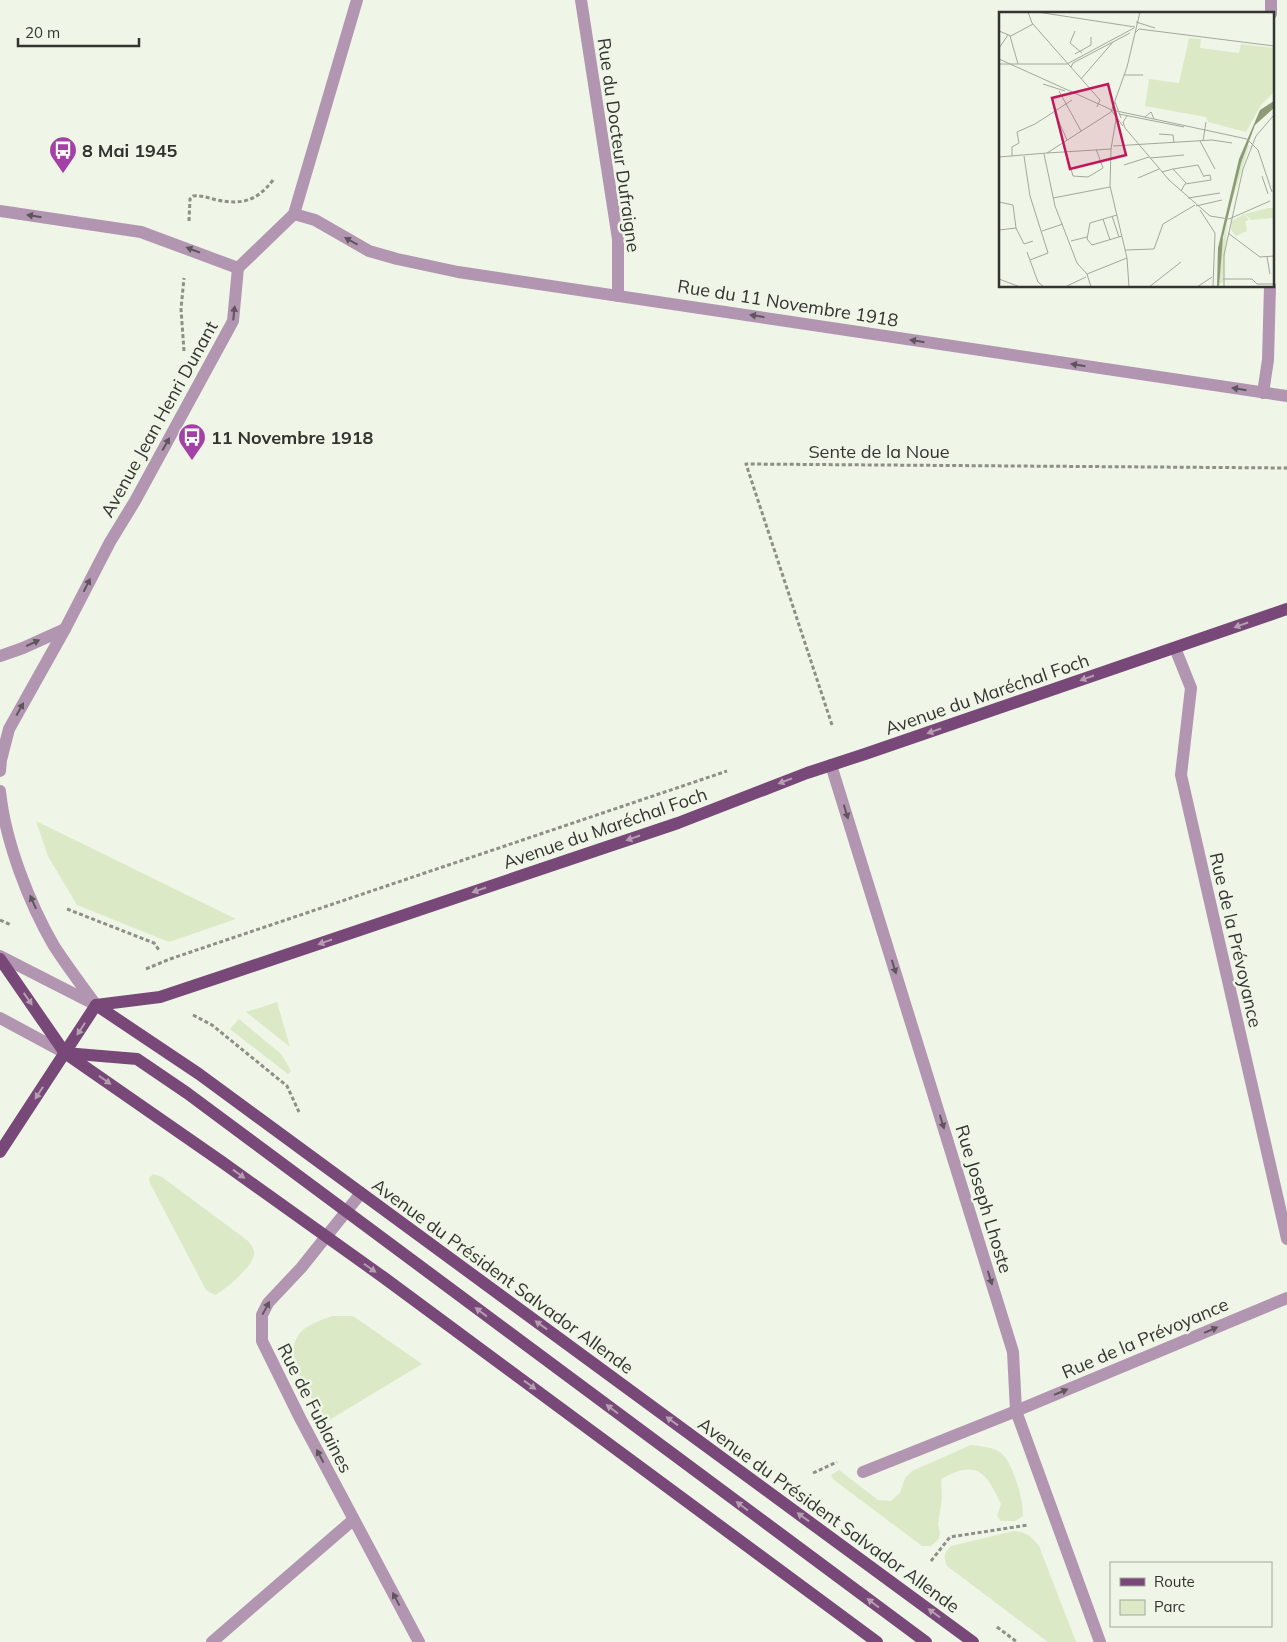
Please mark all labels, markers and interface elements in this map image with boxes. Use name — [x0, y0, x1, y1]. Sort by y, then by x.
inset map — [999, 12, 1274, 288]
scale bar — [18, 15, 139, 47]
text: 20 m — [25, 23, 60, 42]
street label: Rue du Docteur Dufraigne — [593, 36, 645, 254]
bus stop icon: 8 Mai 1945 — [48, 135, 78, 174]
place label: 8 Mai 1945 — [82, 139, 178, 162]
one-way arrow — [26, 212, 42, 220]
one-way arrow — [344, 237, 359, 245]
one-way arrow — [185, 246, 200, 253]
street label: Rue du 11 Novembre 1918 — [676, 274, 900, 332]
one-way arrow — [230, 305, 238, 321]
one-way arrow — [748, 312, 764, 320]
street label: Avenue Jean Henri Dunant — [95, 317, 223, 521]
one-way arrow — [909, 336, 925, 344]
one-way arrow — [1070, 360, 1086, 368]
one-way arrow — [1230, 385, 1246, 393]
bus stop icon: 11 Novembre 1918 — [177, 422, 207, 461]
place label: 11 Novembre 1918 — [211, 426, 374, 449]
one-way arrow — [162, 437, 171, 450]
street label: Sente de la Noue — [808, 440, 950, 463]
one-way arrow — [83, 578, 91, 593]
one-way arrow — [1233, 621, 1248, 629]
one-way arrow — [26, 639, 40, 647]
street label: Avenue du Maréchal Foch — [882, 648, 1092, 740]
one-way arrow — [1080, 675, 1095, 682]
one-way arrow — [16, 701, 24, 716]
one-way arrow — [926, 727, 941, 735]
one-way arrow — [778, 778, 793, 786]
street label: Avenue du Maréchal Foch — [500, 782, 710, 874]
one-way arrow — [842, 805, 850, 820]
one-way arrow — [626, 835, 641, 843]
street label: Rue de la Prévoyance — [1205, 850, 1267, 1030]
one-way arrow — [471, 886, 486, 894]
one-way arrow — [28, 895, 36, 909]
one-way arrow — [317, 938, 332, 946]
one-way arrow — [890, 960, 898, 975]
one-way arrow — [23, 992, 33, 1006]
one-way arrow — [76, 1022, 86, 1036]
one-way arrow — [99, 1075, 112, 1085]
one-way arrow — [34, 1087, 43, 1100]
one-way arrow — [938, 1115, 946, 1130]
street label: Rue Joseph Lhoste — [951, 1122, 1017, 1276]
one-way arrow — [232, 1168, 245, 1178]
street label: Avenue du Président Salvador Allende — [368, 1173, 638, 1379]
one-way arrow — [364, 1263, 377, 1273]
one-way arrow — [986, 1270, 994, 1285]
street label: Rue de la Prévoyance — [1058, 1292, 1232, 1384]
one-way arrow — [262, 1301, 270, 1315]
one-way arrow — [474, 1307, 488, 1317]
one-way arrow — [534, 1320, 547, 1330]
one-way arrow — [1204, 1325, 1218, 1333]
street label: Rue de Fublaines — [272, 1339, 358, 1477]
one-way arrow — [523, 1380, 536, 1391]
one-way arrow — [1054, 1388, 1069, 1396]
one-way arrow — [605, 1404, 618, 1414]
street label: Avenue du Président Salvador Allende — [694, 1412, 964, 1618]
one-way arrow — [665, 1416, 679, 1426]
one-way arrow — [315, 1449, 324, 1463]
one-way arrow — [736, 1500, 749, 1511]
one-way arrow — [796, 1512, 810, 1522]
legend — [1110, 1562, 1272, 1627]
text: Route — [1154, 1572, 1195, 1591]
one-way arrow — [392, 1592, 400, 1606]
text: Parc — [1154, 1597, 1185, 1616]
one-way arrow — [866, 1598, 879, 1608]
one-way arrow — [927, 1608, 941, 1618]

